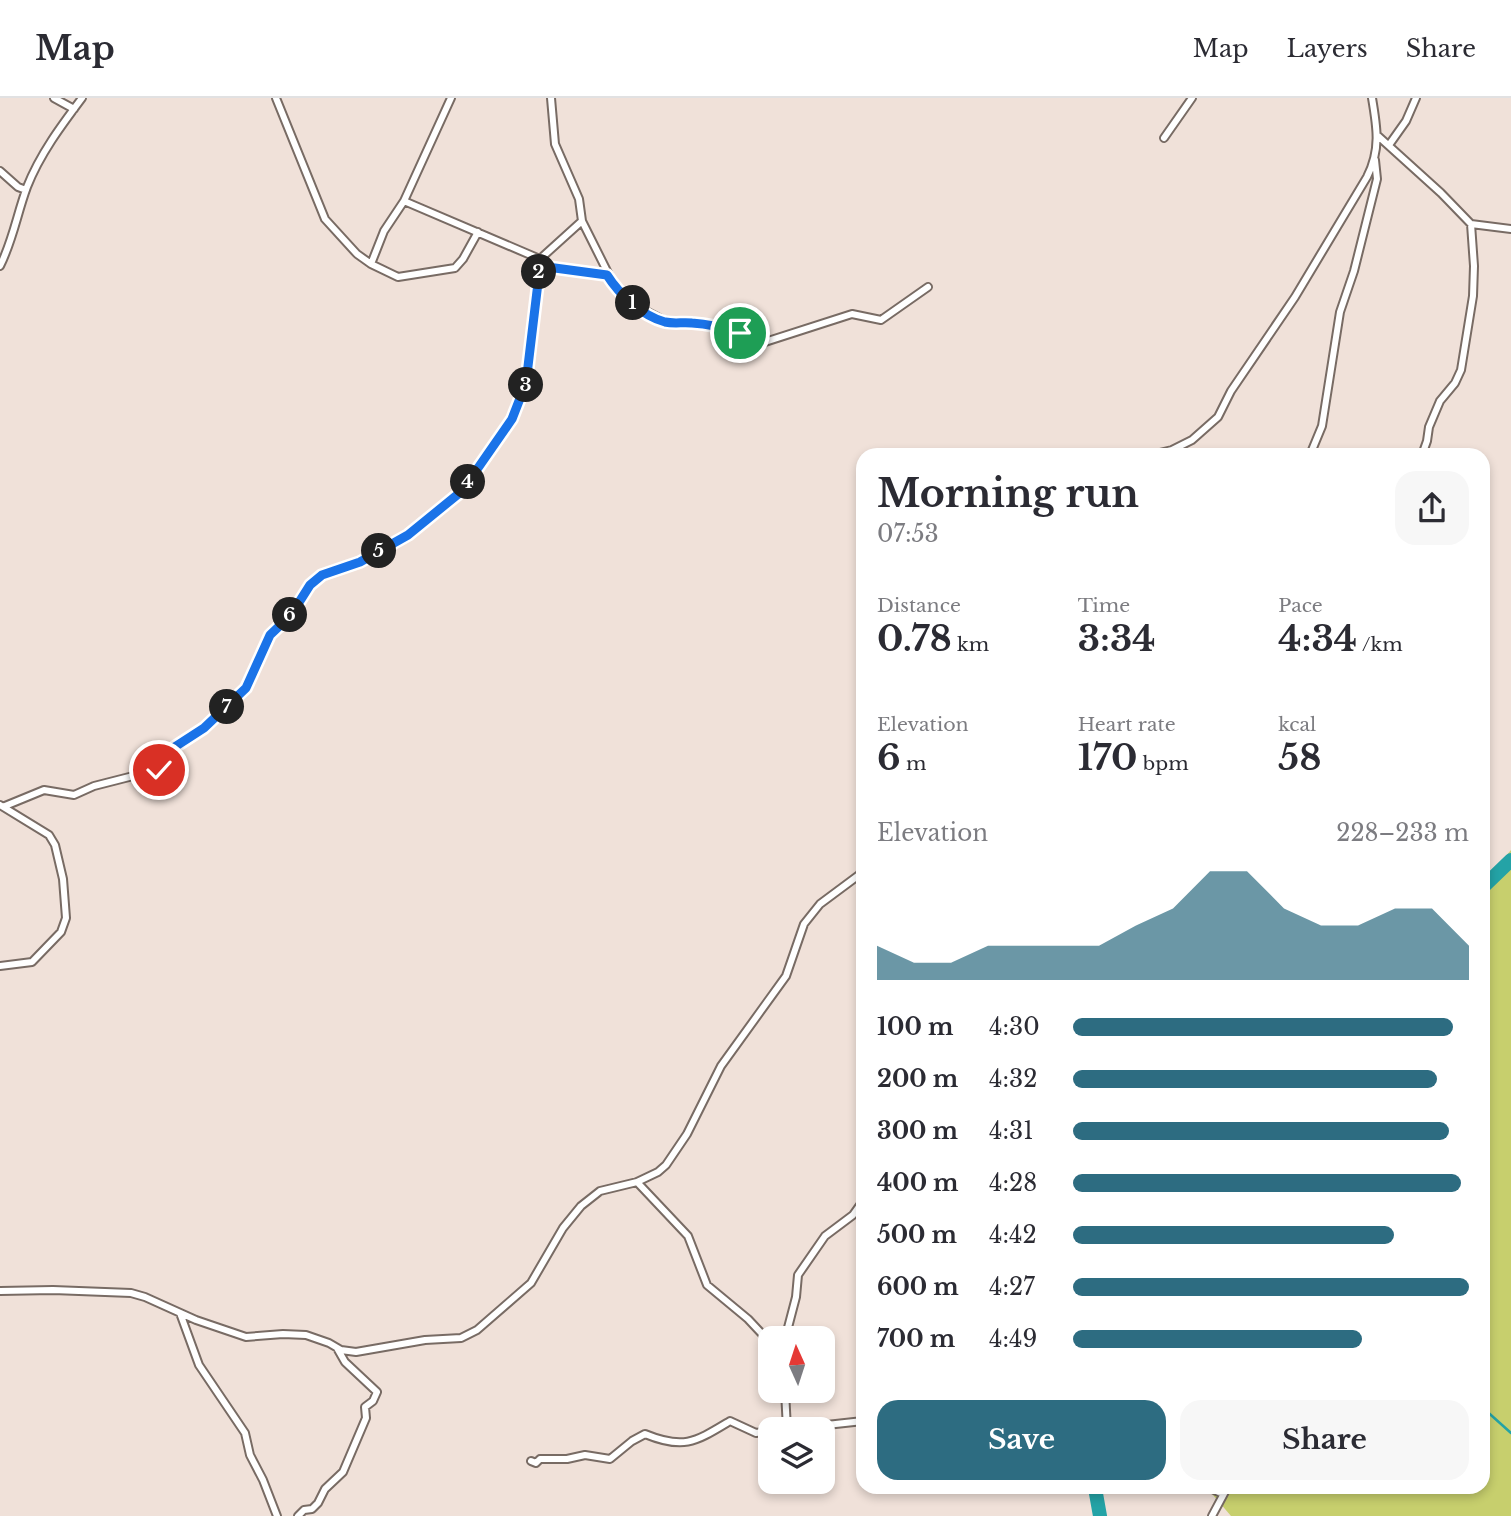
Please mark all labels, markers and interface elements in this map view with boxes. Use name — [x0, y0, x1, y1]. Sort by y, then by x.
text: Map — [35, 28, 115, 69]
text: Map — [1193, 34, 1249, 63]
text: Layers — [1287, 34, 1368, 63]
text: Share — [1406, 34, 1476, 63]
pin: 2 — [522, 254, 556, 290]
text: 2 — [532, 260, 545, 283]
pin: 1 — [616, 286, 650, 320]
text: 1 — [628, 291, 637, 314]
pin — [710, 303, 770, 363]
icon: arrive — [721, 314, 759, 352]
pin: 3 — [508, 368, 544, 402]
text: 3 — [519, 373, 532, 396]
pin: 4 — [450, 464, 486, 500]
text: 4 — [461, 470, 474, 493]
text: Morning run — [877, 470, 1139, 517]
button: share — [1395, 471, 1469, 545]
text: 07:53 — [877, 520, 939, 548]
pin: 5 — [362, 533, 396, 568]
text: 5 — [373, 539, 384, 562]
text: Distance — [877, 594, 961, 617]
text: Time — [1078, 594, 1130, 617]
text: Pace — [1278, 594, 1323, 617]
pin: 6 — [272, 598, 308, 632]
text: 6 — [283, 603, 296, 626]
text: 0.78 — [877, 617, 952, 660]
text: 3:34 — [1078, 617, 1155, 660]
text: 4:34 — [1278, 617, 1357, 660]
text: km — [952, 633, 989, 656]
text: /km — [1357, 633, 1403, 656]
pin: 7 — [210, 690, 244, 724]
text: 7 — [222, 695, 231, 718]
text: Elevation — [877, 713, 969, 736]
text: Heart rate — [1078, 713, 1176, 736]
text: kcal — [1278, 713, 1316, 736]
text: 6 — [877, 736, 901, 779]
text: 170 — [1078, 736, 1137, 779]
text: 58 — [1278, 736, 1321, 779]
pin — [129, 740, 189, 800]
icon: check — [140, 751, 178, 789]
text: m — [901, 752, 926, 775]
text: bpm — [1137, 752, 1189, 775]
text: Elevation — [877, 819, 988, 847]
text: 228–233 m — [1336, 819, 1469, 847]
text: 100 m — [877, 1013, 953, 1041]
text: 4:30 — [989, 1013, 1040, 1041]
text: 200 m — [877, 1065, 958, 1093]
text: 4:32 — [989, 1065, 1037, 1093]
text: 300 m — [877, 1117, 958, 1145]
text: 4:31 — [989, 1117, 1033, 1145]
text: 400 m — [877, 1169, 959, 1197]
text: 4:28 — [989, 1169, 1037, 1197]
text: 500 m — [877, 1221, 957, 1249]
text: 4:42 — [989, 1221, 1037, 1249]
text: 600 m — [877, 1273, 959, 1301]
text: 4:27 — [989, 1273, 1035, 1301]
text: 700 m — [877, 1325, 955, 1353]
text: 4:49 — [989, 1325, 1037, 1353]
north arrow — [758, 1326, 835, 1404]
map controls — [758, 1326, 835, 1494]
button: Save — [877, 1400, 1166, 1480]
button: Share — [1180, 1400, 1469, 1480]
button: layers — [758, 1417, 835, 1494]

